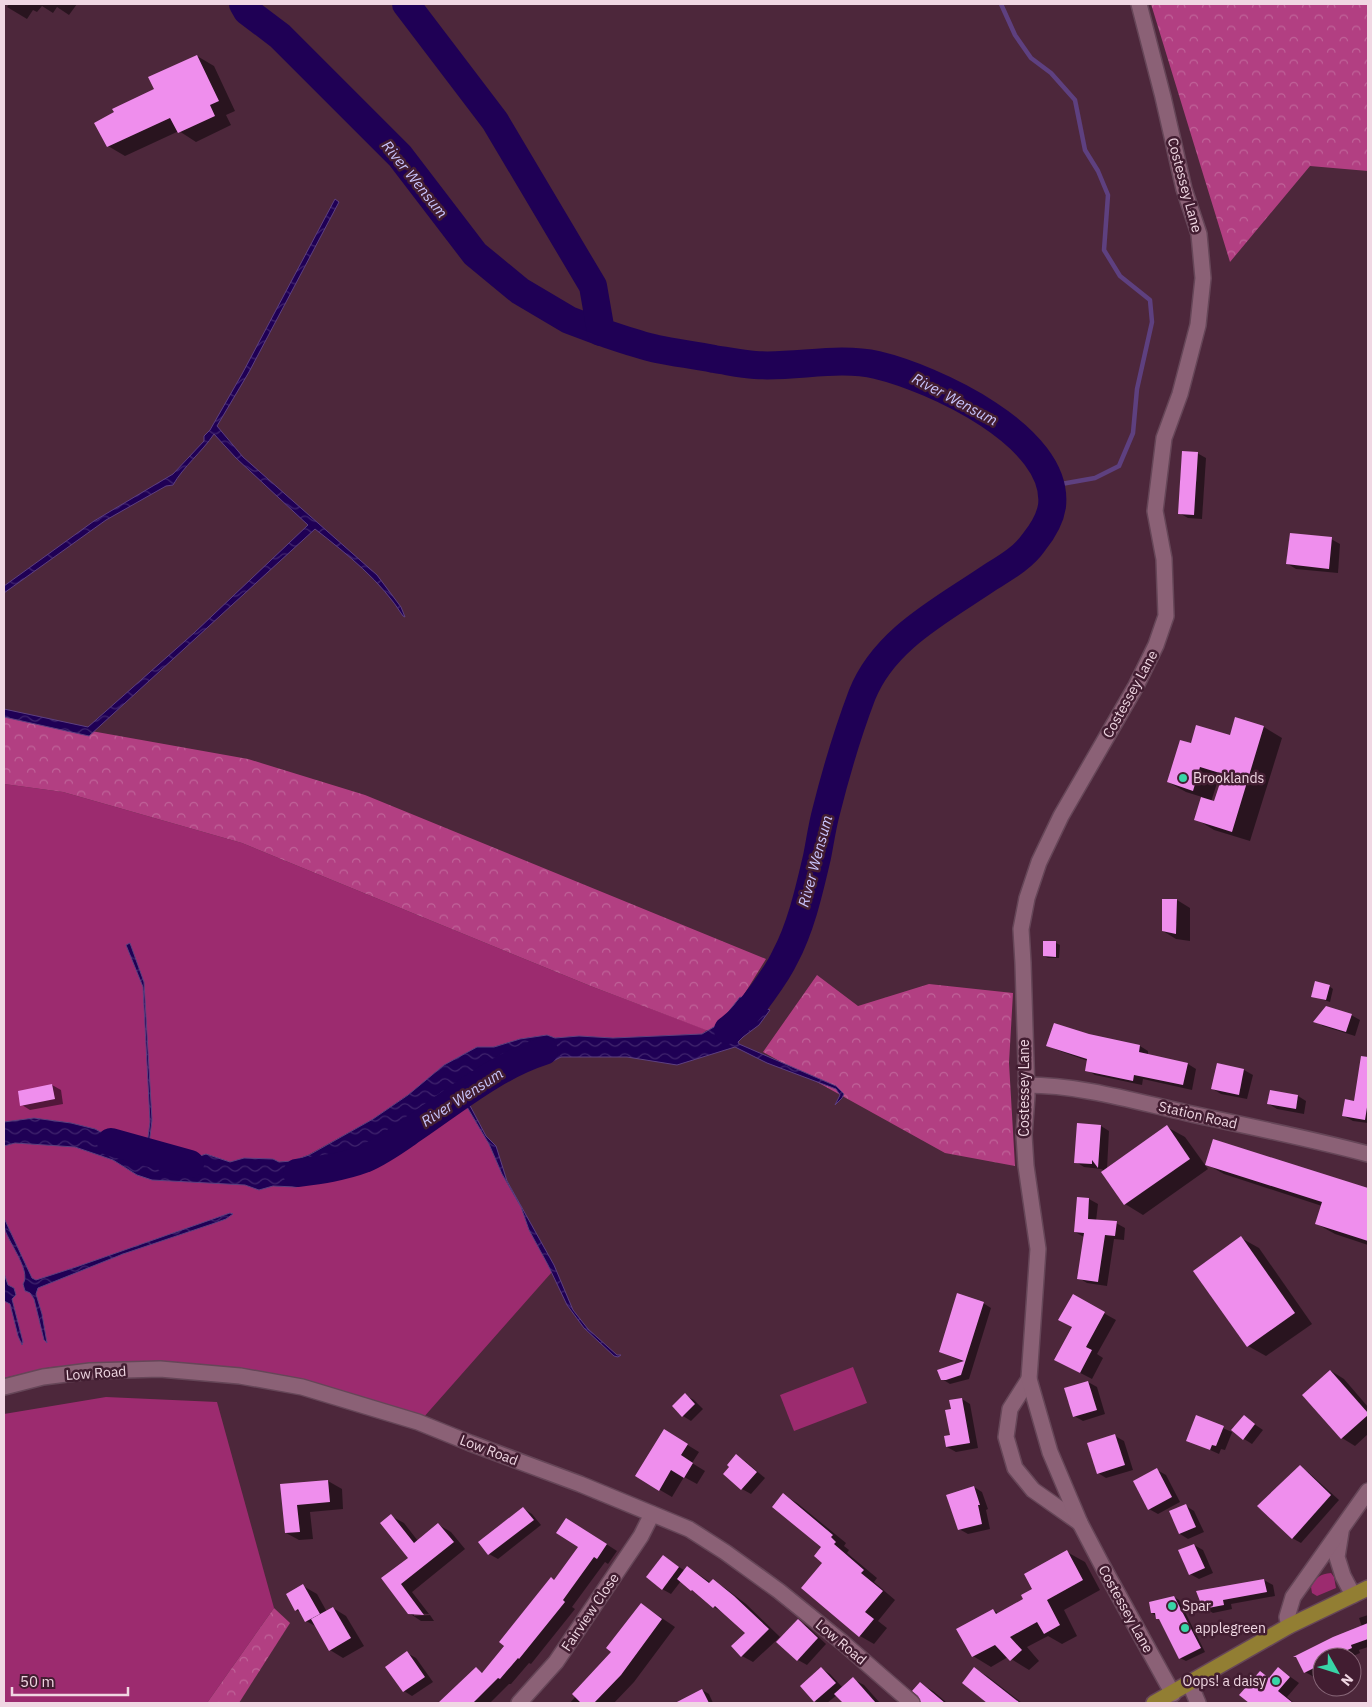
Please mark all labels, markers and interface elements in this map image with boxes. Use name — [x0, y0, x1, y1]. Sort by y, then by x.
water label: River Wensum — [378, 136, 452, 222]
street label: Costessey Lane — [1164, 136, 1206, 235]
water label: River Wensum — [909, 368, 1001, 430]
street label: Costessey Lane — [1099, 647, 1162, 741]
place label: Brooklands — [1193, 769, 1265, 787]
marker: Brooklands — [1177, 772, 1189, 784]
water label: River Wensum — [794, 813, 836, 909]
street label: Costessey Lane — [1015, 1039, 1033, 1137]
water label: River Wensum — [417, 1063, 507, 1131]
street label: Station Road — [1157, 1097, 1239, 1133]
street label: Low Road — [65, 1362, 127, 1384]
street label: Low Road — [457, 1431, 521, 1469]
street label: Costessey Lane — [1095, 1562, 1158, 1656]
street label: Fairview Close — [557, 1569, 623, 1655]
place label: Spar — [1182, 1597, 1211, 1615]
marker: Spar — [1166, 1600, 1178, 1612]
street label: Low Road — [812, 1616, 870, 1668]
place label: applegreen — [1195, 1619, 1266, 1637]
marker: applegreen — [1179, 1622, 1191, 1634]
north arrow — [1312, 1647, 1362, 1697]
scale bar — [12, 1664, 129, 1696]
text: N — [1337, 1671, 1357, 1690]
text: 50 m — [20, 1672, 55, 1691]
place label: Oops! a daisy — [1183, 1672, 1266, 1690]
marker: Oops! a daisy — [1270, 1675, 1282, 1687]

